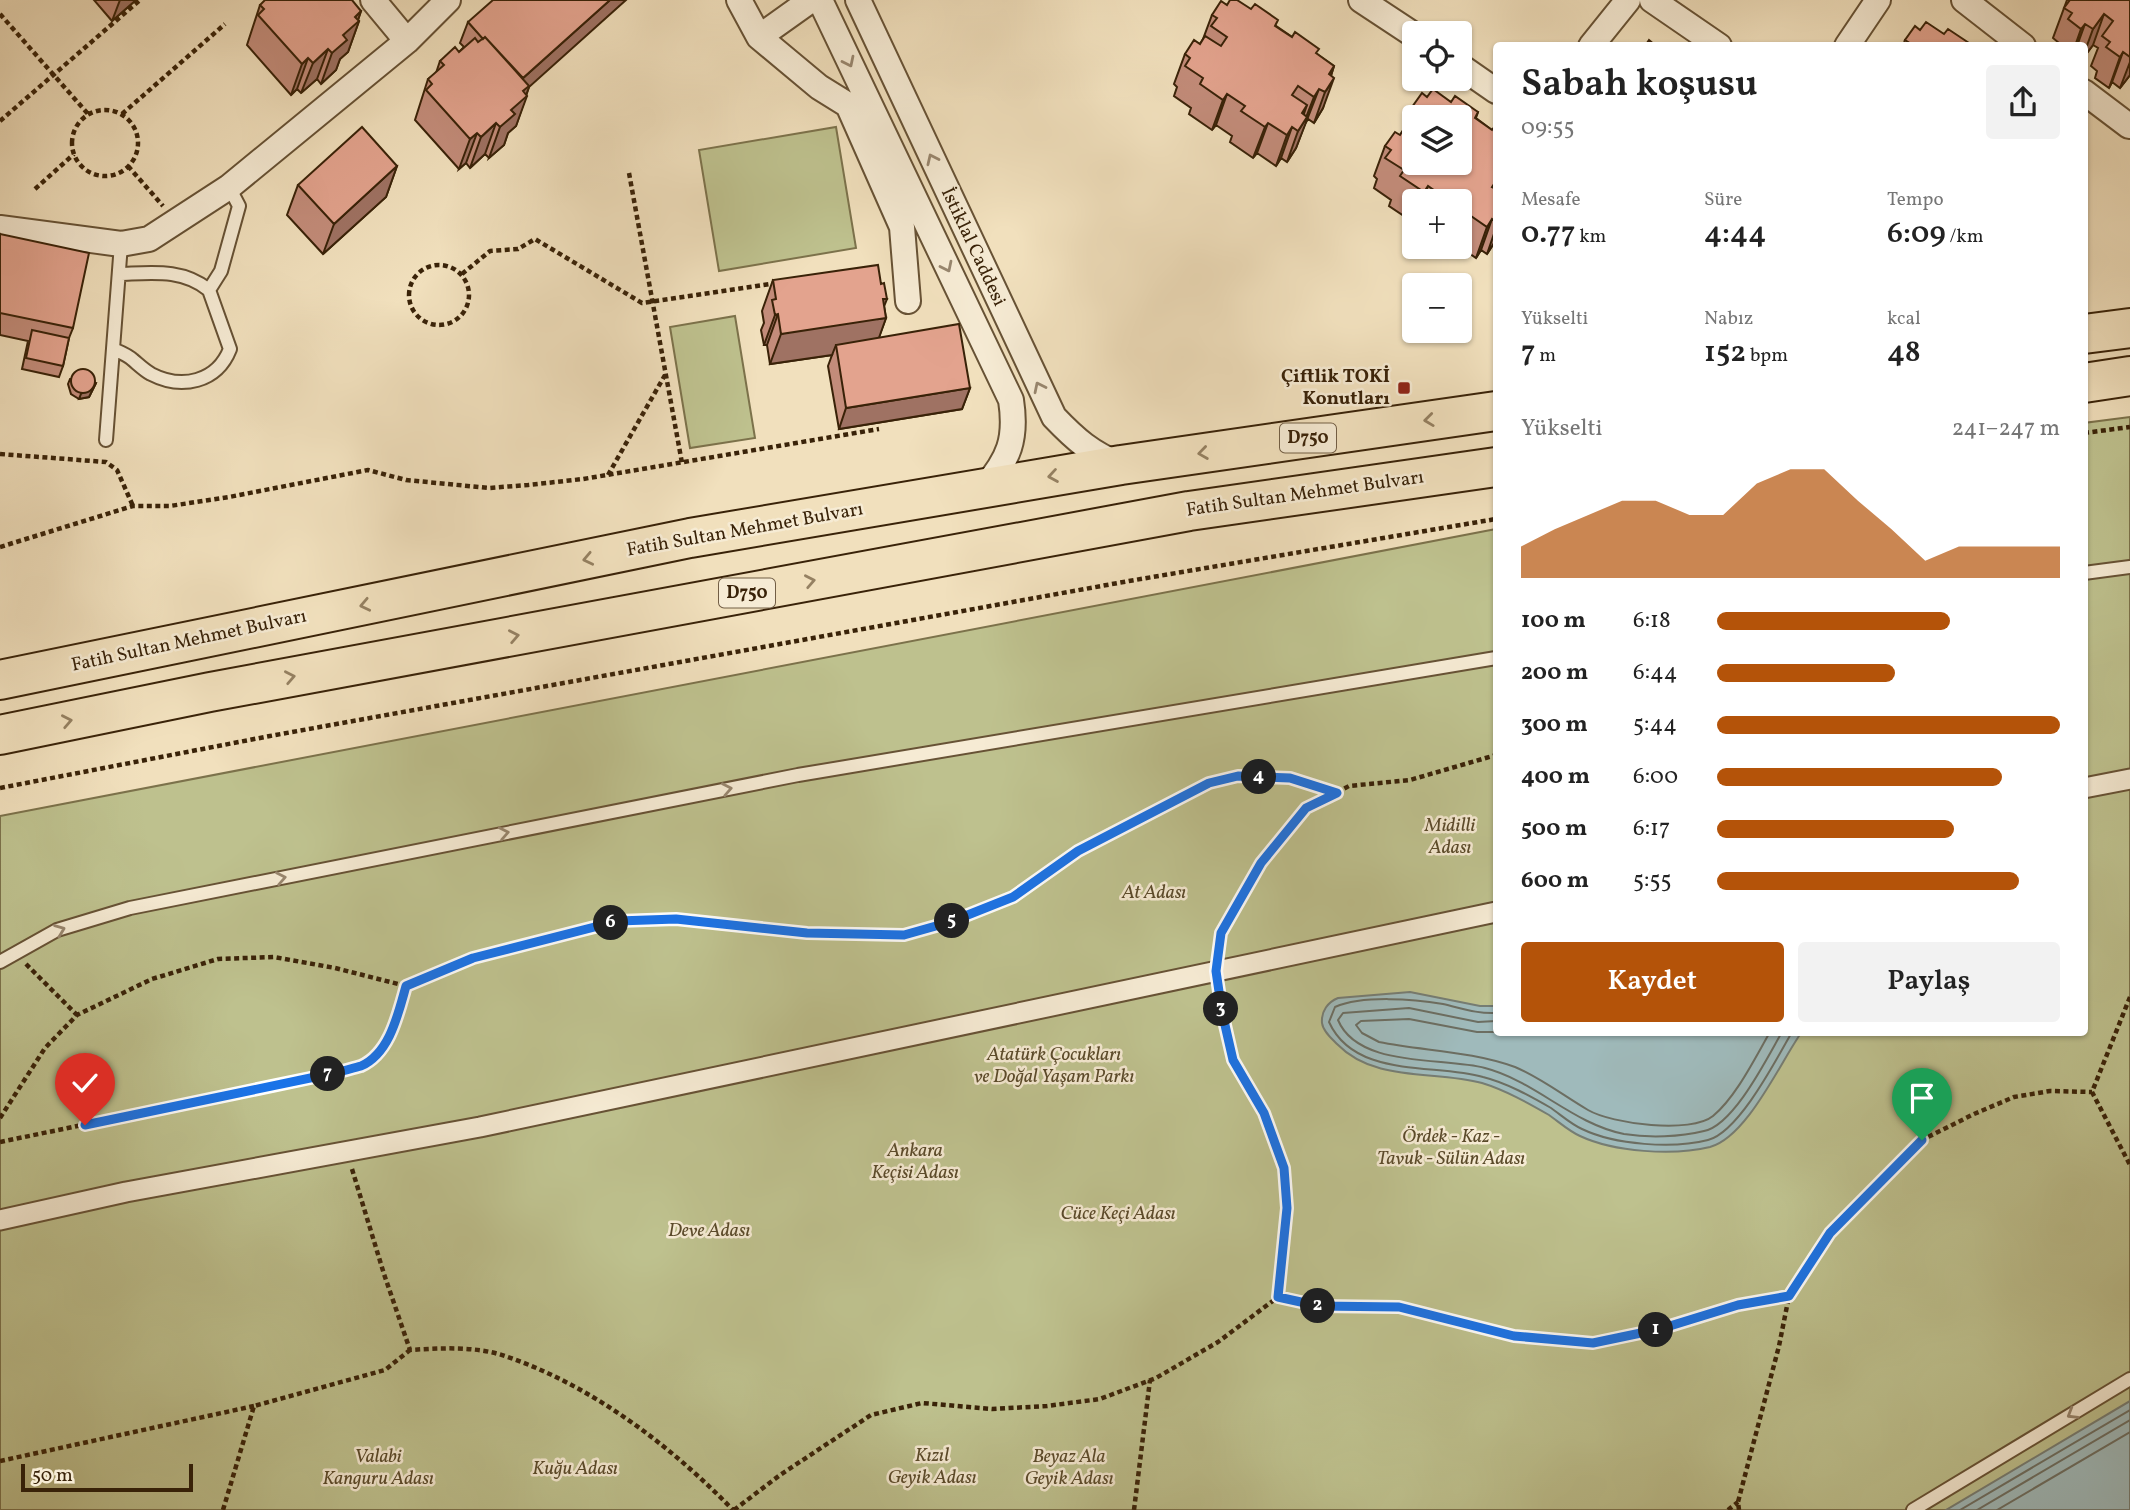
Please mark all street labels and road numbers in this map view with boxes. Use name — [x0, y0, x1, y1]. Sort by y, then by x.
street label: İstiklal Caddesi — [934, 183, 1012, 311]
road number: D750 — [1280, 424, 1336, 452]
street label: Fatih Sultan Mehmet Bulvarı — [1184, 464, 1426, 524]
street label: Fatih Sultan Mehmet Bulvarı — [625, 496, 866, 564]
road number: D750 — [719, 578, 775, 608]
street label: Fatih Sultan Mehmet Bulvarı — [69, 603, 309, 679]

